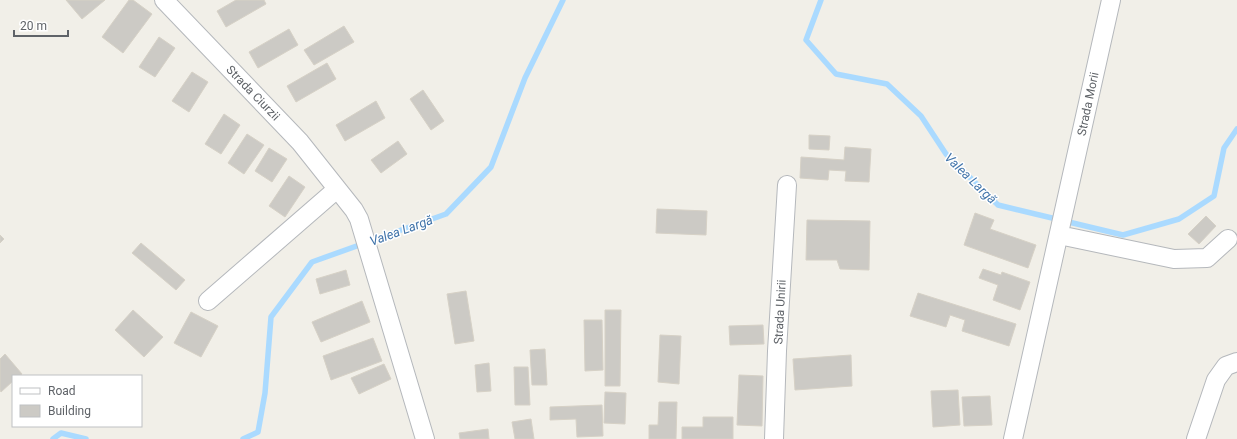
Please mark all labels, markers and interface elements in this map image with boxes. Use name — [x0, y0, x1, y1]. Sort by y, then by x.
scale bar — [14, 12, 68, 38]
text: 20 m — [20, 19, 47, 33]
street label: Strada Ciurzii — [223, 63, 283, 123]
street label: Strada Morii — [1074, 71, 1102, 137]
water label: Valea Largă — [942, 150, 1000, 207]
water label: Valea Largă — [368, 212, 435, 249]
street label: Strada Unirii — [771, 279, 789, 345]
legend — [12, 375, 142, 427]
text: Road — [48, 384, 76, 398]
text: Building — [48, 404, 91, 418]

